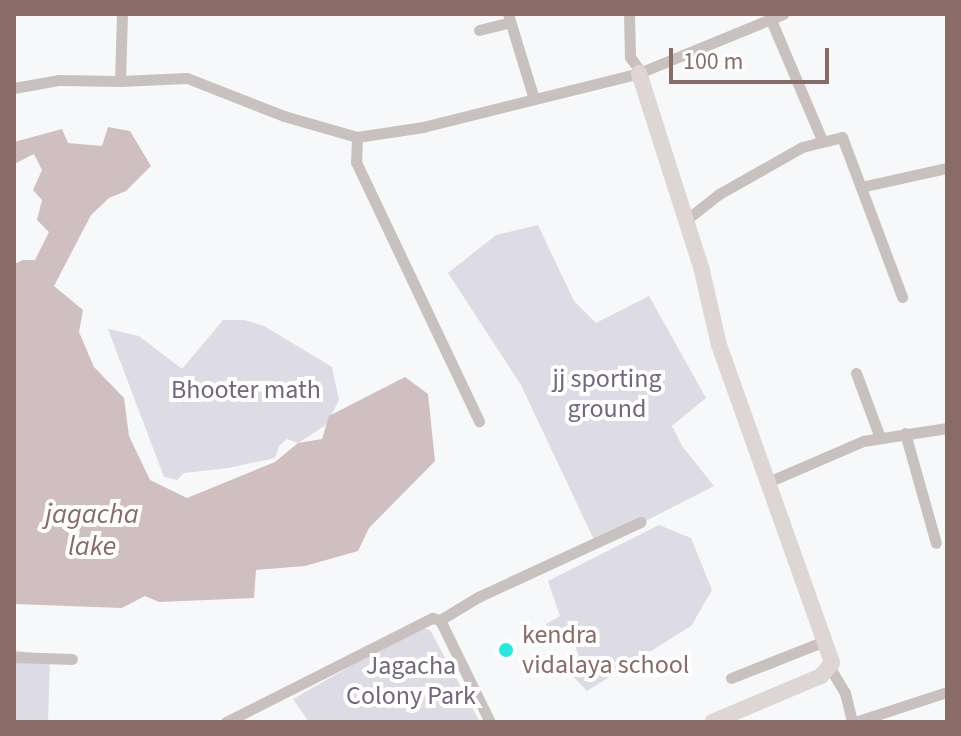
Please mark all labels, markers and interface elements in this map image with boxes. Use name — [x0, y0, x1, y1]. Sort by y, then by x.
scale bar — [673, 32, 833, 82]
text: 100 m — [683, 44, 743, 79]
park label: jj sporting ground — [553, 363, 661, 424]
park label: Bhooter math — [171, 374, 321, 406]
water label: jagacha lake — [45, 497, 139, 563]
place label: kendra vidalaya school — [522, 619, 689, 680]
marker: kendra vidalaya school — [497, 641, 515, 659]
park label: Jagacha Colony Park — [346, 650, 476, 712]

